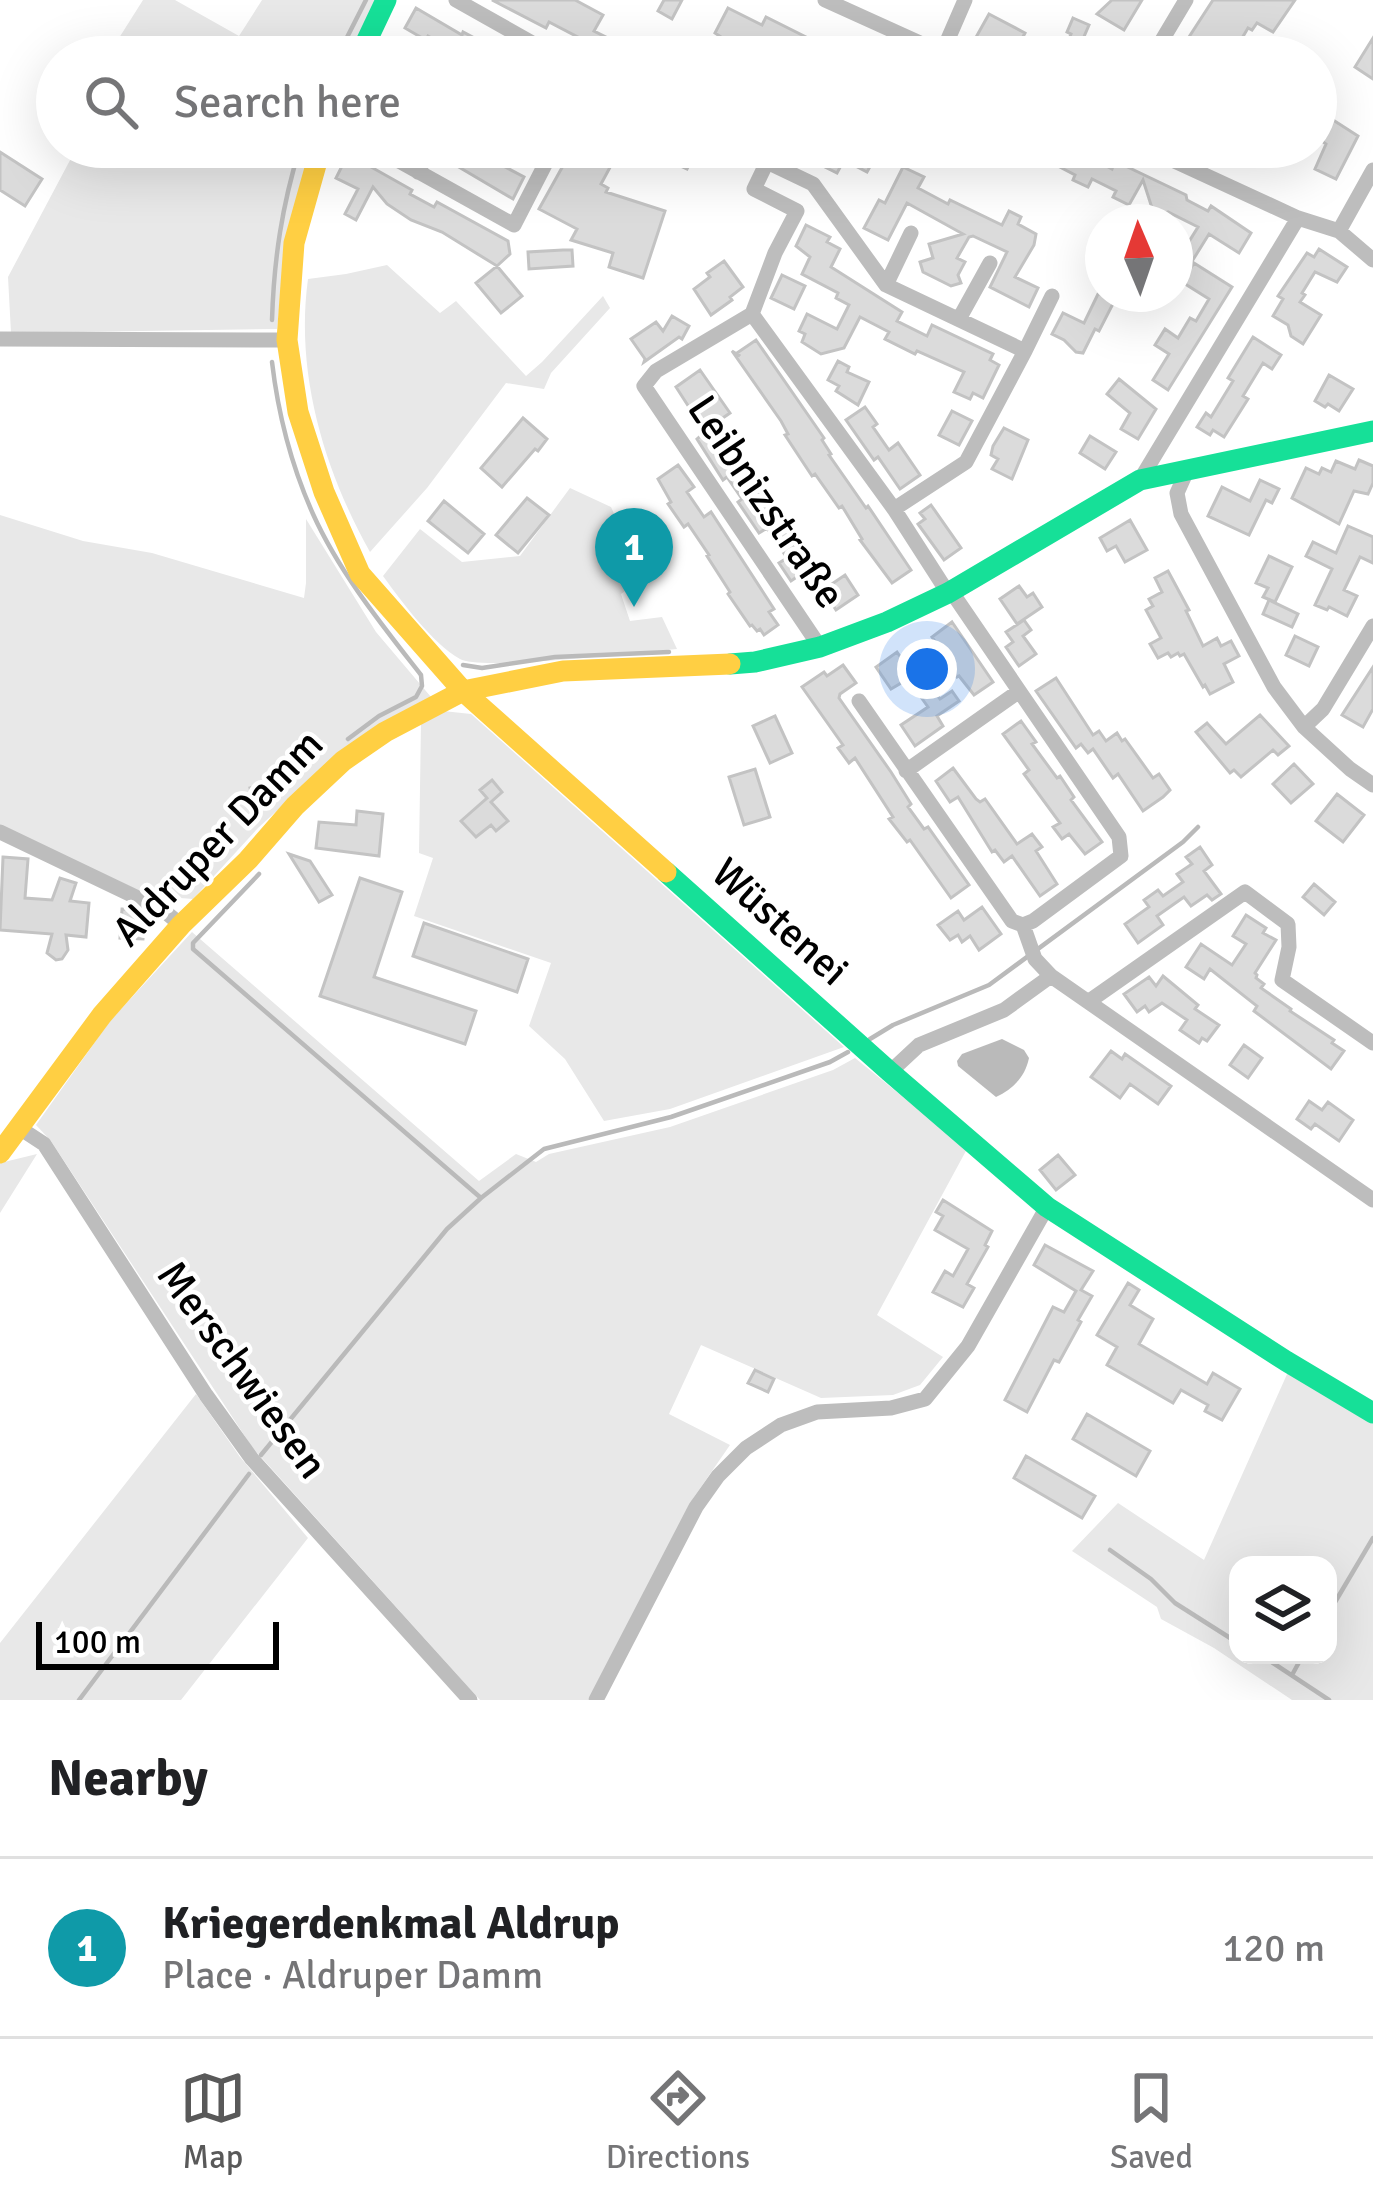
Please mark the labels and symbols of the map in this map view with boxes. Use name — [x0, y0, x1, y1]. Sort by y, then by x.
north arrow — [1085, 204, 1193, 312]
street label: Leibnizstraße — [676, 386, 856, 618]
pin: 1 — [595, 508, 673, 607]
your location — [897, 639, 957, 699]
street label: Aldruper Damm — [102, 719, 334, 957]
street label: Wüstenei — [701, 847, 859, 997]
street label: Merschwiesen — [146, 1251, 338, 1489]
scale bar — [36, 1616, 279, 1669]

